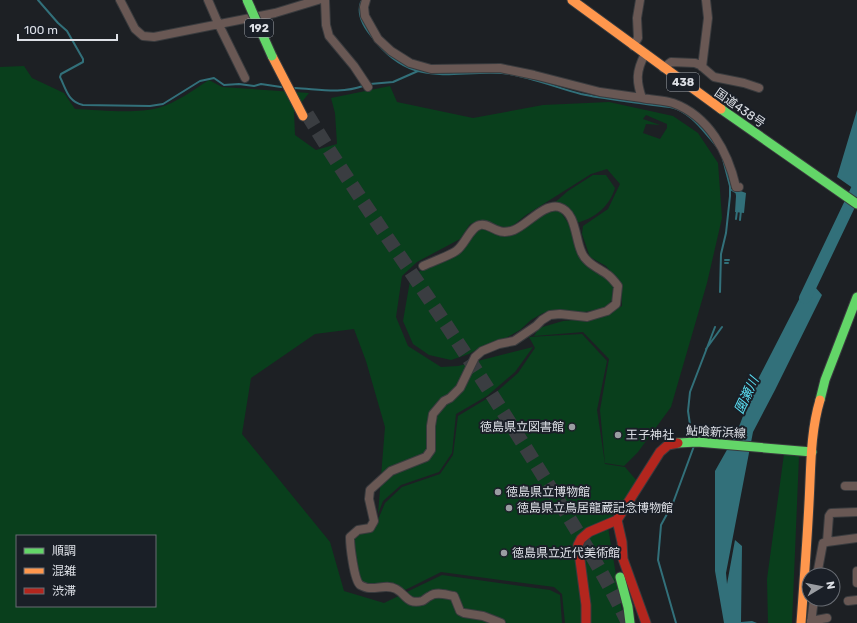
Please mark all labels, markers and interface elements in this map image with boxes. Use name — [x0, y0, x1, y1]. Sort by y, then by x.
scale bar — [18, 16, 117, 42]
road number: 192 — [245, 19, 273, 37]
text: 100 m — [24, 23, 58, 37]
road number: 438 — [667, 73, 699, 91]
street label: 国道438号 — [712, 86, 768, 130]
water label: 園瀬川 — [731, 373, 762, 416]
place label: 徳島県立図書館 — [480, 420, 564, 434]
marker: 徳島県立図書館 — [567, 422, 577, 432]
street label: 鮎喰新浜線 — [686, 423, 746, 441]
place label: 王子神社 — [626, 428, 674, 442]
marker: 王子神社 — [613, 430, 623, 440]
place label: 徳島県立博物館 — [506, 485, 590, 499]
marker: 徳島県立博物館 — [493, 487, 503, 497]
place label: 徳島県立鳥居龍蔵記念博物館 — [517, 501, 673, 515]
marker: 徳島県立鳥居龍蔵記念博物館 — [504, 503, 514, 513]
legend — [16, 535, 156, 607]
text: 順調 — [52, 544, 76, 558]
place label: 徳島県立近代美術館 — [512, 546, 620, 560]
marker: 徳島県立近代美術館 — [499, 548, 509, 558]
text: 混雑 — [52, 564, 76, 578]
north arrow — [801, 567, 841, 607]
text: N — [823, 580, 837, 590]
text: 渋滞 — [52, 584, 76, 598]

